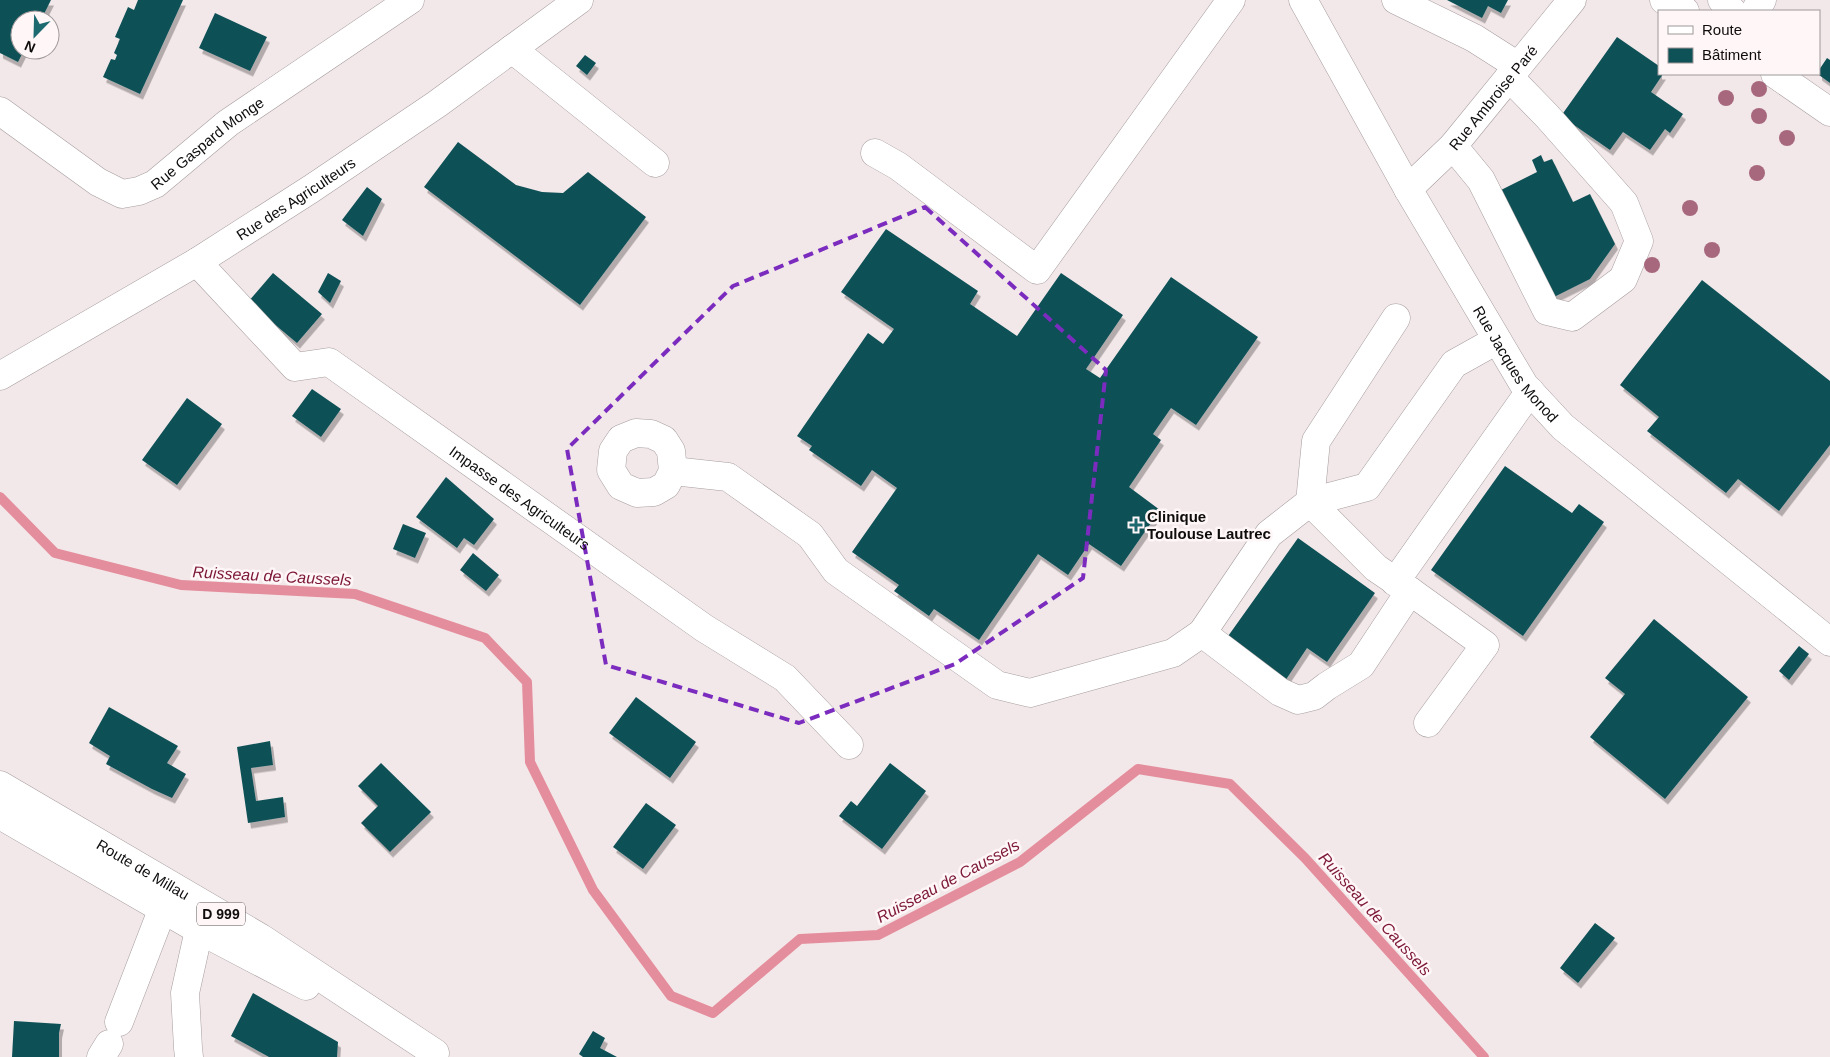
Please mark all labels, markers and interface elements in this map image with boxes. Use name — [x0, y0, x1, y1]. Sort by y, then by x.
north arrow — [10, 10, 60, 60]
legend — [1658, 10, 1820, 75]
text: Route — [1702, 21, 1742, 38]
text: N — [22, 38, 38, 56]
street label: Rue Ambroise Paré — [1445, 42, 1540, 153]
text: Bâtiment — [1702, 46, 1762, 63]
street label: Rue Gaspard Monge — [147, 93, 267, 193]
street label: Rue des Agriculteurs — [233, 153, 358, 243]
street label: Rue Jacques Monod — [1470, 303, 1562, 425]
street label: Impasse des Agriculteurs — [447, 442, 593, 553]
place label: Clinique Toulouse Lautrec — [1147, 508, 1271, 542]
marker: Clinique Toulouse Lautrec — [1129, 518, 1143, 532]
water label: Ruisseau de Caussels — [192, 563, 352, 589]
street label: Route de Millau — [94, 835, 192, 903]
water label: Ruisseau de Caussels — [874, 836, 1022, 926]
water label: Ruisseau de Caussels — [1315, 849, 1435, 979]
road number: D 999 — [197, 902, 245, 926]

